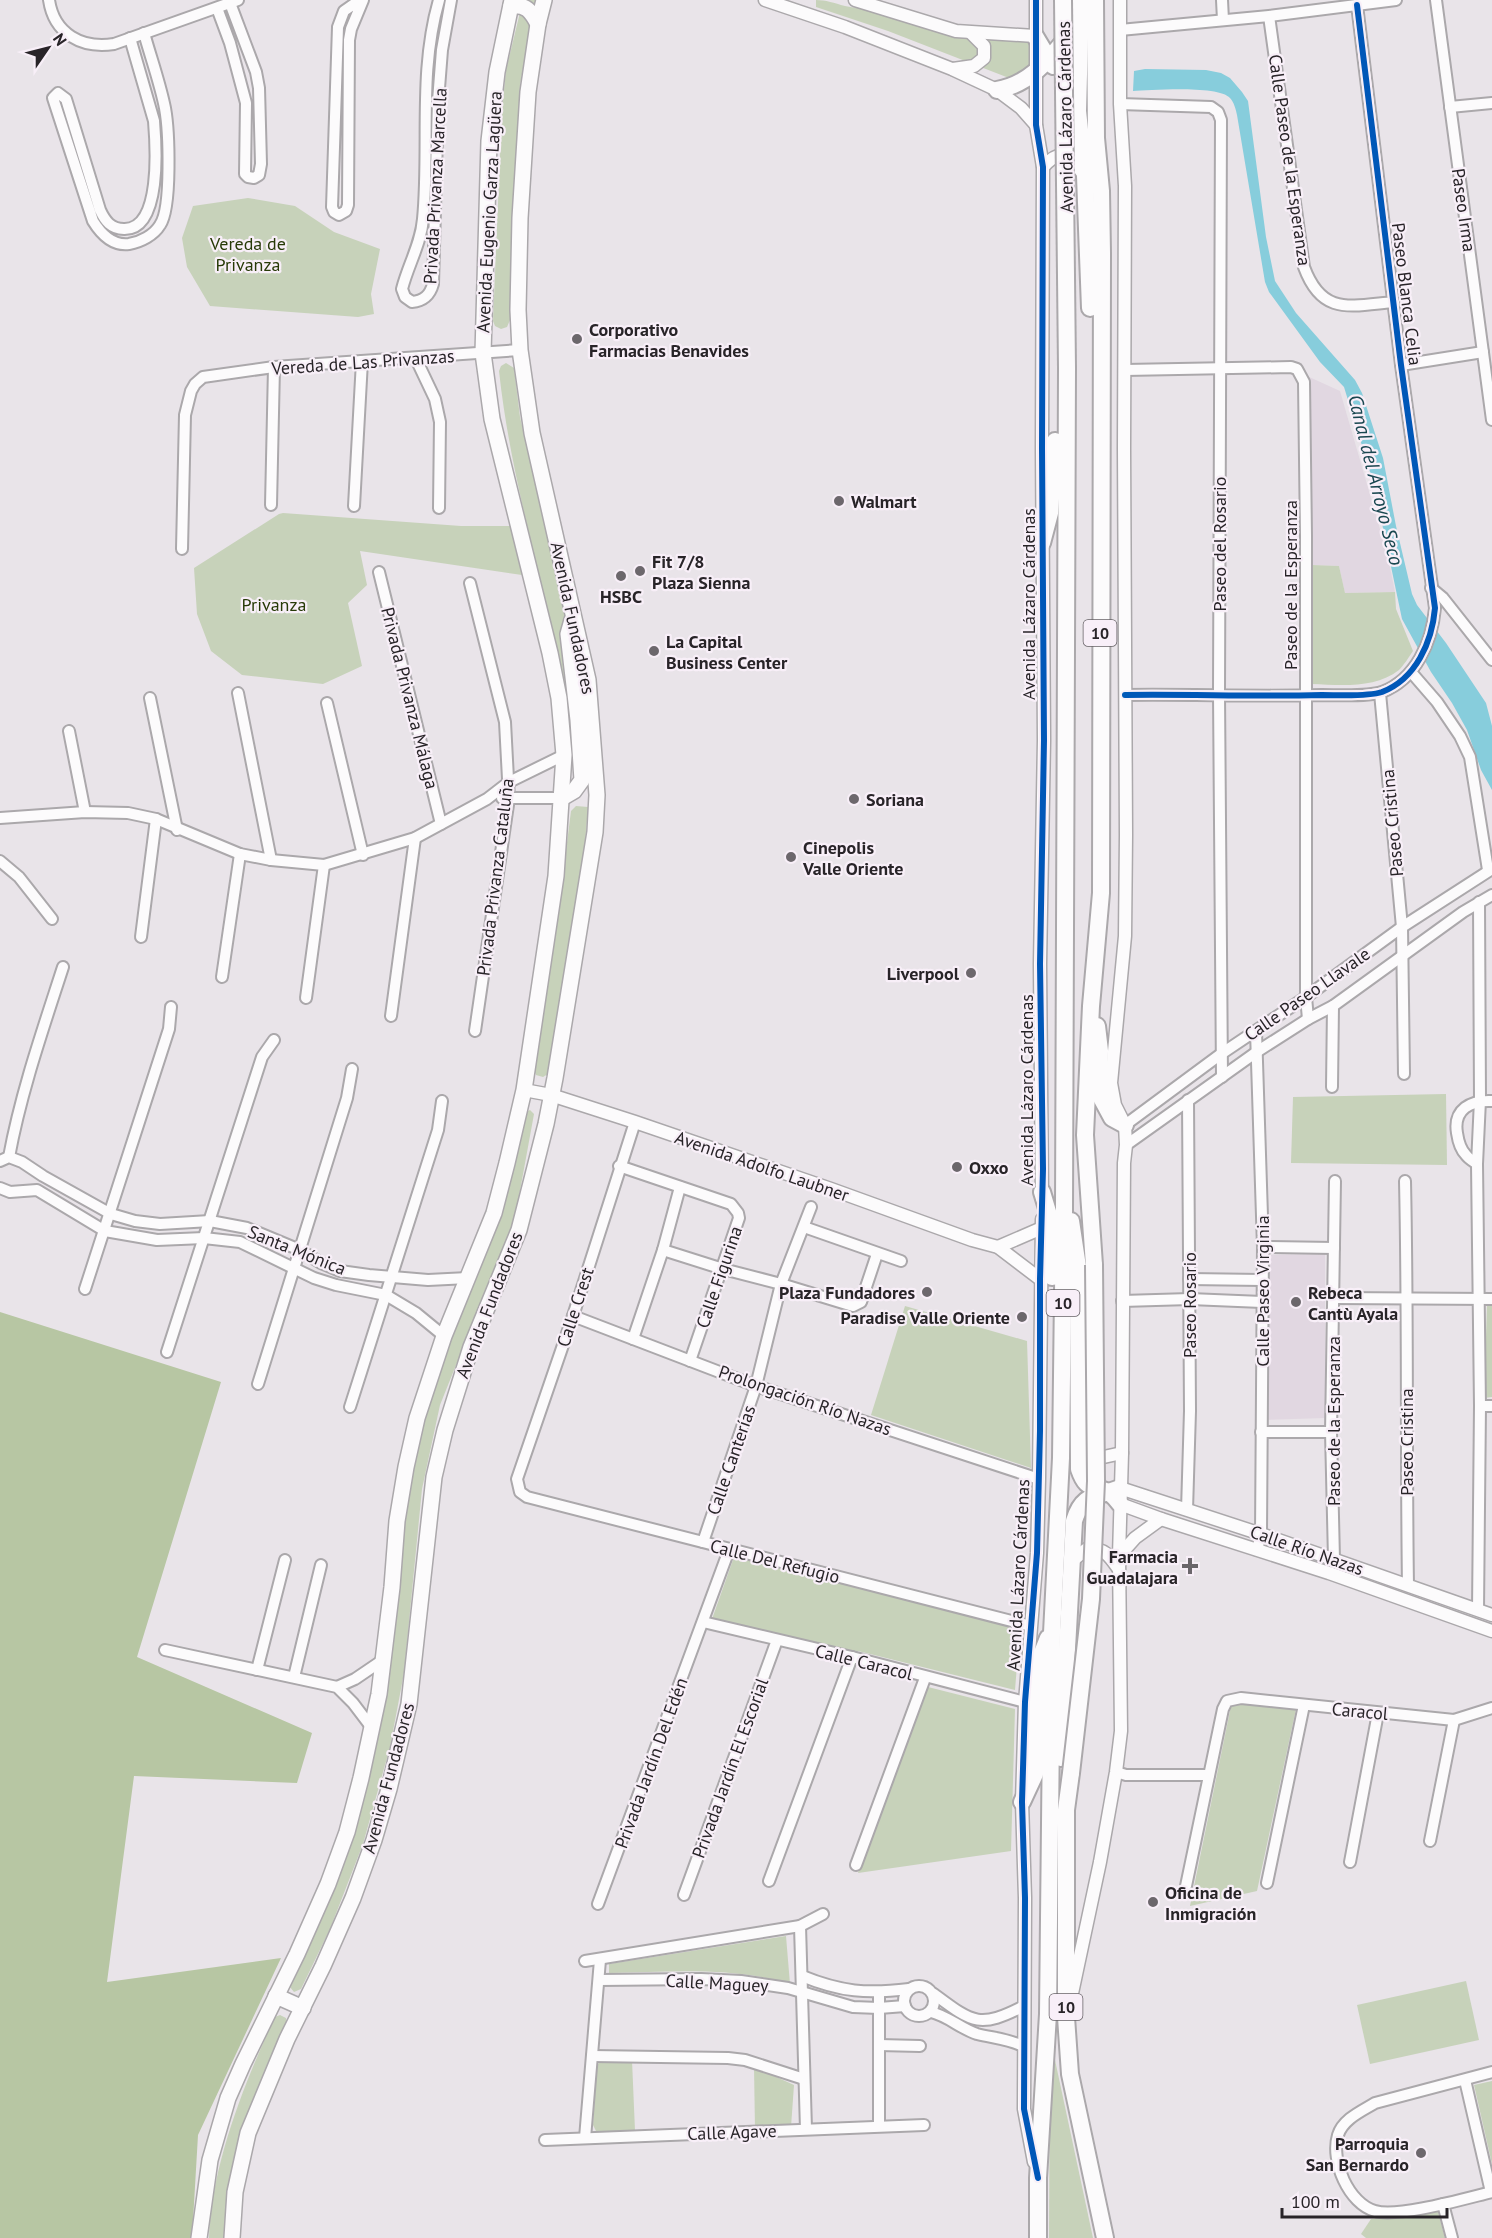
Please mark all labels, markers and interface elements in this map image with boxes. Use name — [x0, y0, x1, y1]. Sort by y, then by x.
north arrow — [18, 18, 78, 78]
street label: Avenida Lázaro Cárdenas — [1052, 21, 1078, 213]
text: N — [49, 29, 71, 49]
street label: Calle Paseo de la Esperanza — [1264, 53, 1316, 267]
street label: Privada Privanza Marcella — [418, 87, 452, 285]
street label: Avenida Eugenio Garza Lagüera — [471, 90, 507, 334]
street label: Paseo Irma — [1447, 167, 1481, 253]
street label: Paseo Blanca Celia — [1387, 221, 1427, 367]
park label: Vereda de Privanza — [209, 232, 286, 276]
place label: Corporativo Farmacias Benavides — [589, 318, 749, 362]
marker: Corporativo Farmacias Benavides — [570, 332, 584, 346]
street label: Vereda de Las Privanzas — [270, 344, 455, 380]
water label: Canal del Arroyo Seco — [1342, 392, 1410, 568]
street label: Paseo del Rosario — [1208, 477, 1231, 611]
place label: Walmart — [851, 490, 917, 513]
marker: Walmart — [832, 494, 846, 508]
street label: Paseo de la Esperanza — [1279, 500, 1302, 670]
street label: Avenida Lázaro Cárdenas — [1017, 508, 1040, 700]
street label: Avenida Fundadores — [546, 540, 600, 696]
place label: Fit 7/8 Plaza Sienna — [652, 550, 750, 594]
marker: Fit 7/8 Plaza Sienna — [633, 564, 647, 578]
marker: HSBC — [614, 569, 628, 583]
place label: HSBC — [600, 585, 642, 608]
park label: Privanza — [242, 593, 306, 616]
street label: Privada Privanza Málaga — [376, 605, 444, 791]
road number: 10 — [1084, 620, 1116, 646]
place label: La Capital Business Center — [666, 630, 788, 674]
marker: La Capital Business Center — [647, 644, 661, 658]
street label: Paseo Cristina — [1376, 768, 1408, 878]
street label: Privada Privanza Cataluña — [471, 777, 519, 977]
place label: Soriana — [866, 788, 924, 811]
marker: Soriana — [847, 792, 861, 806]
place label: Cinepolis Valle Oriente — [802, 836, 903, 880]
marker: Cinepolis Valle Oriente — [784, 850, 798, 864]
street label: Calle Paseo Llavale — [1240, 942, 1374, 1046]
place label: Liverpool — [887, 962, 960, 985]
marker: Liverpool — [964, 966, 978, 980]
street label: Avenida Lázaro Cárdenas — [1015, 994, 1038, 1186]
street label: Avenida Adolfo Laubner — [672, 1125, 852, 1207]
place label: Oxxo — [969, 1156, 1009, 1179]
marker: Oxxo — [950, 1160, 964, 1174]
street label: Calle Paseo Virginia — [1251, 1215, 1274, 1367]
street label: Santa Mónica — [245, 1220, 349, 1280]
street label: Calle Figurina — [691, 1223, 747, 1331]
street label: Avenida Fundadores — [450, 1228, 528, 1382]
street label: Paseo Rosario — [1178, 1252, 1201, 1358]
street label: Calle Crest — [551, 1264, 599, 1350]
place label: Plaza Fundadores — [779, 1281, 915, 1304]
place label: Rebeca Cantù Ayala — [1308, 1281, 1398, 1325]
marker: Plaza Fundadores — [920, 1285, 934, 1299]
road number: 10 — [1046, 1290, 1080, 1316]
marker: Rebeca Cantù Ayala — [1289, 1295, 1303, 1309]
place label: Paradise Valle Oriente — [840, 1306, 1010, 1329]
marker: Paradise Valle Oriente — [1015, 1310, 1029, 1324]
street label: Paseo de la Esperanza — [1322, 1336, 1345, 1506]
street label: Prolongación Río Nazas — [716, 1360, 894, 1440]
street label: Paseo Cristina — [1395, 1388, 1418, 1496]
street label: Calle Canterías — [701, 1402, 761, 1518]
street label: Avenida Lázaro Cárdenas — [1001, 1479, 1035, 1671]
street label: Calle Río Nazas — [1247, 1520, 1367, 1580]
street label: Calle Del Refugio — [708, 1534, 842, 1588]
place label: Farmacia Guadalajara — [1087, 1545, 1178, 1589]
marker: Farmacia Guadalajara — [1183, 1559, 1197, 1573]
street label: Calle Caracol — [813, 1639, 916, 1685]
street label: Privada Jardín Del Edén — [609, 1674, 693, 1852]
street label: Privada Jardín El Escorial — [687, 1674, 774, 1861]
street label: Caracol — [1331, 1697, 1390, 1725]
street label: Avenida Fundadores — [357, 1700, 419, 1856]
place label: Oficina de Inmigración — [1165, 1881, 1256, 1925]
marker: Oficina de Inmigración — [1146, 1895, 1160, 1909]
street label: Calle Maguey — [665, 1969, 770, 1997]
road number: 10 — [1050, 1994, 1082, 2020]
street label: Calle Agave — [687, 2119, 777, 2145]
place label: Parroquia San Bernardo — [1306, 2132, 1409, 2176]
marker: Parroquia San Bernardo — [1414, 2146, 1428, 2160]
scale bar — [1282, 2181, 1447, 2219]
text: 100 m — [1291, 2190, 1340, 2213]

